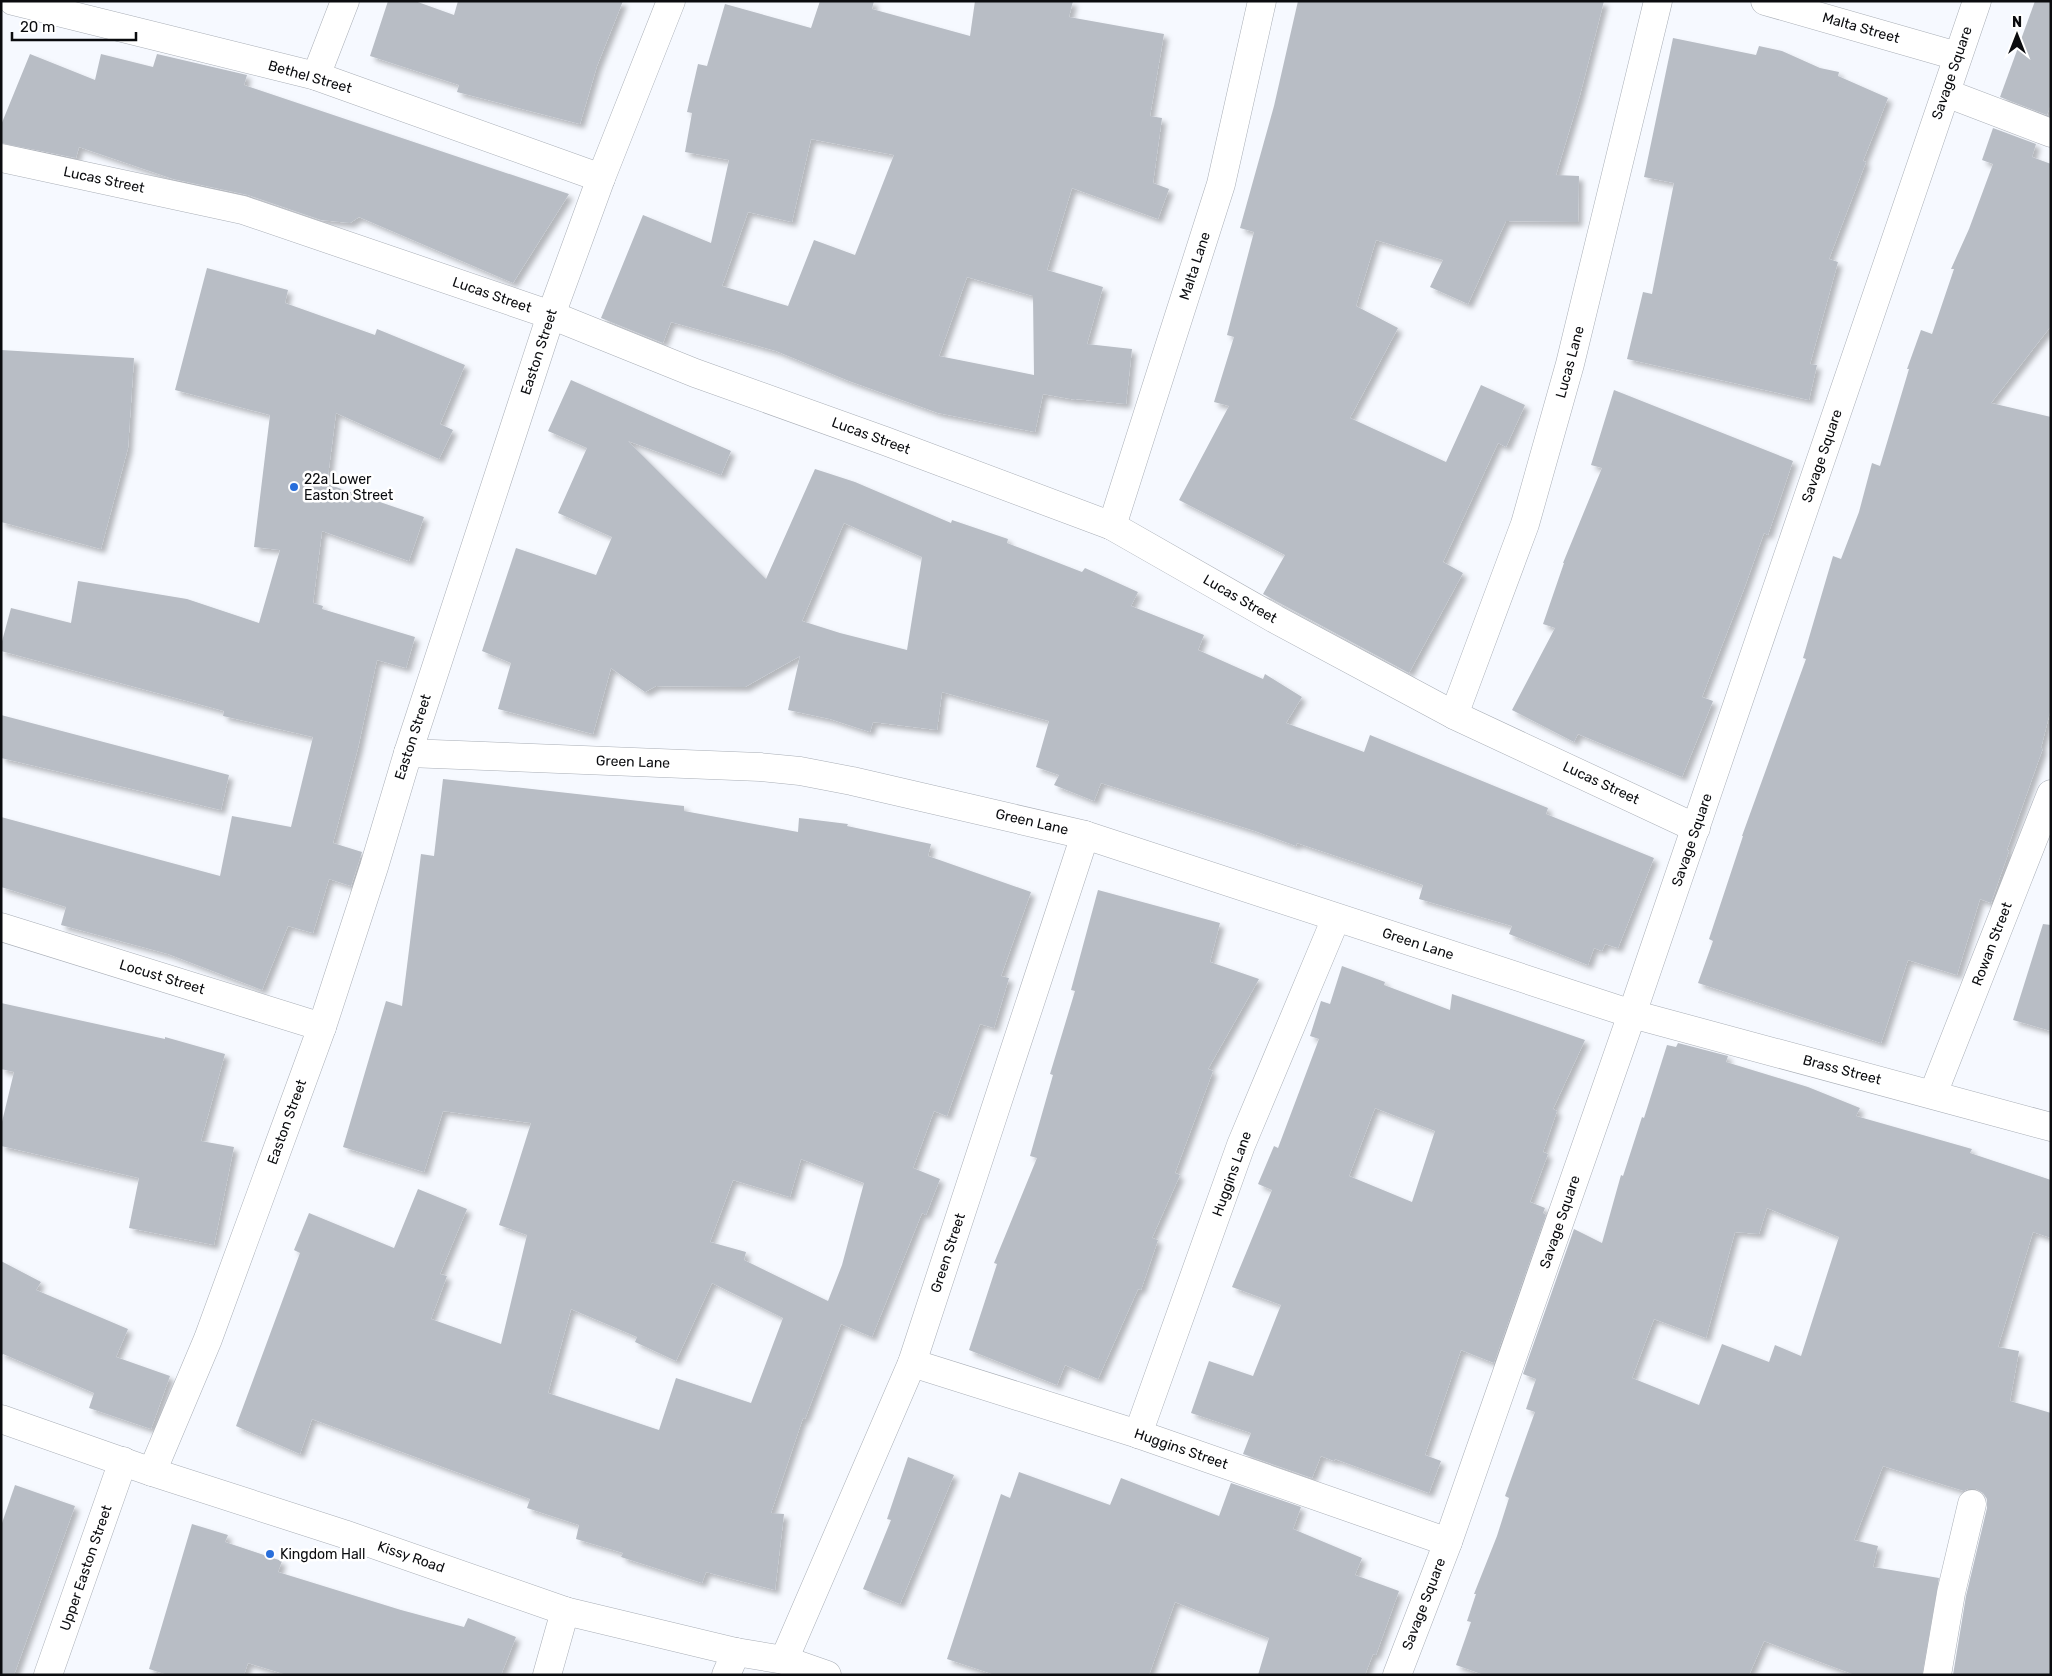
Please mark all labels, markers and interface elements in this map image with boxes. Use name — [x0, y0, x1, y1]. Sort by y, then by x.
street label: Malta Street — [1821, 9, 1902, 47]
scale bar — [12, 10, 136, 42]
north arrow — [1992, 10, 2042, 60]
text: N — [2012, 14, 2022, 31]
text: 20 m — [20, 18, 55, 36]
street label: Savage Square — [1928, 24, 1976, 122]
street label: Bethel Street — [266, 57, 354, 97]
street label: Lucas Street — [62, 163, 147, 197]
street label: Malta Lane — [1176, 230, 1214, 302]
street label: Lucas Street — [450, 274, 534, 317]
street label: Easton Street — [517, 306, 561, 397]
street label: Lucas Lane — [1552, 324, 1588, 400]
street label: Savage Square — [1798, 407, 1846, 505]
street label: Lucas Street — [829, 414, 913, 458]
place label: 22a Lower Easton Street — [304, 471, 394, 504]
marker: 22a Lower Easton Street — [288, 481, 300, 493]
street label: Lucas Street — [1200, 571, 1280, 627]
street label: Easton Street — [391, 691, 435, 782]
street label: Green Lane — [596, 752, 671, 772]
street label: Lucas Street — [1560, 758, 1642, 808]
street label: Savage Square — [1668, 791, 1716, 889]
street label: Green Lane — [994, 805, 1070, 839]
street label: Rowan Street — [1968, 899, 2016, 988]
street label: Green Lane — [1380, 924, 1456, 964]
street label: Locust Street — [117, 956, 207, 998]
street label: Brass Street — [1801, 1051, 1884, 1089]
street label: Easton Street — [264, 1077, 310, 1167]
street label: Huggins Lane — [1209, 1129, 1255, 1219]
street label: Savage Square — [1536, 1173, 1584, 1271]
street label: Green Street — [927, 1211, 969, 1295]
street label: Huggins Street — [1132, 1425, 1231, 1473]
street label: Upper Easton Street — [56, 1502, 116, 1633]
street label: Kissy Road — [375, 1538, 447, 1576]
place label: Kingdom Hall — [280, 1546, 365, 1563]
marker: Kingdom Hall — [264, 1548, 276, 1560]
street label: Savage Square — [1399, 1555, 1449, 1652]

